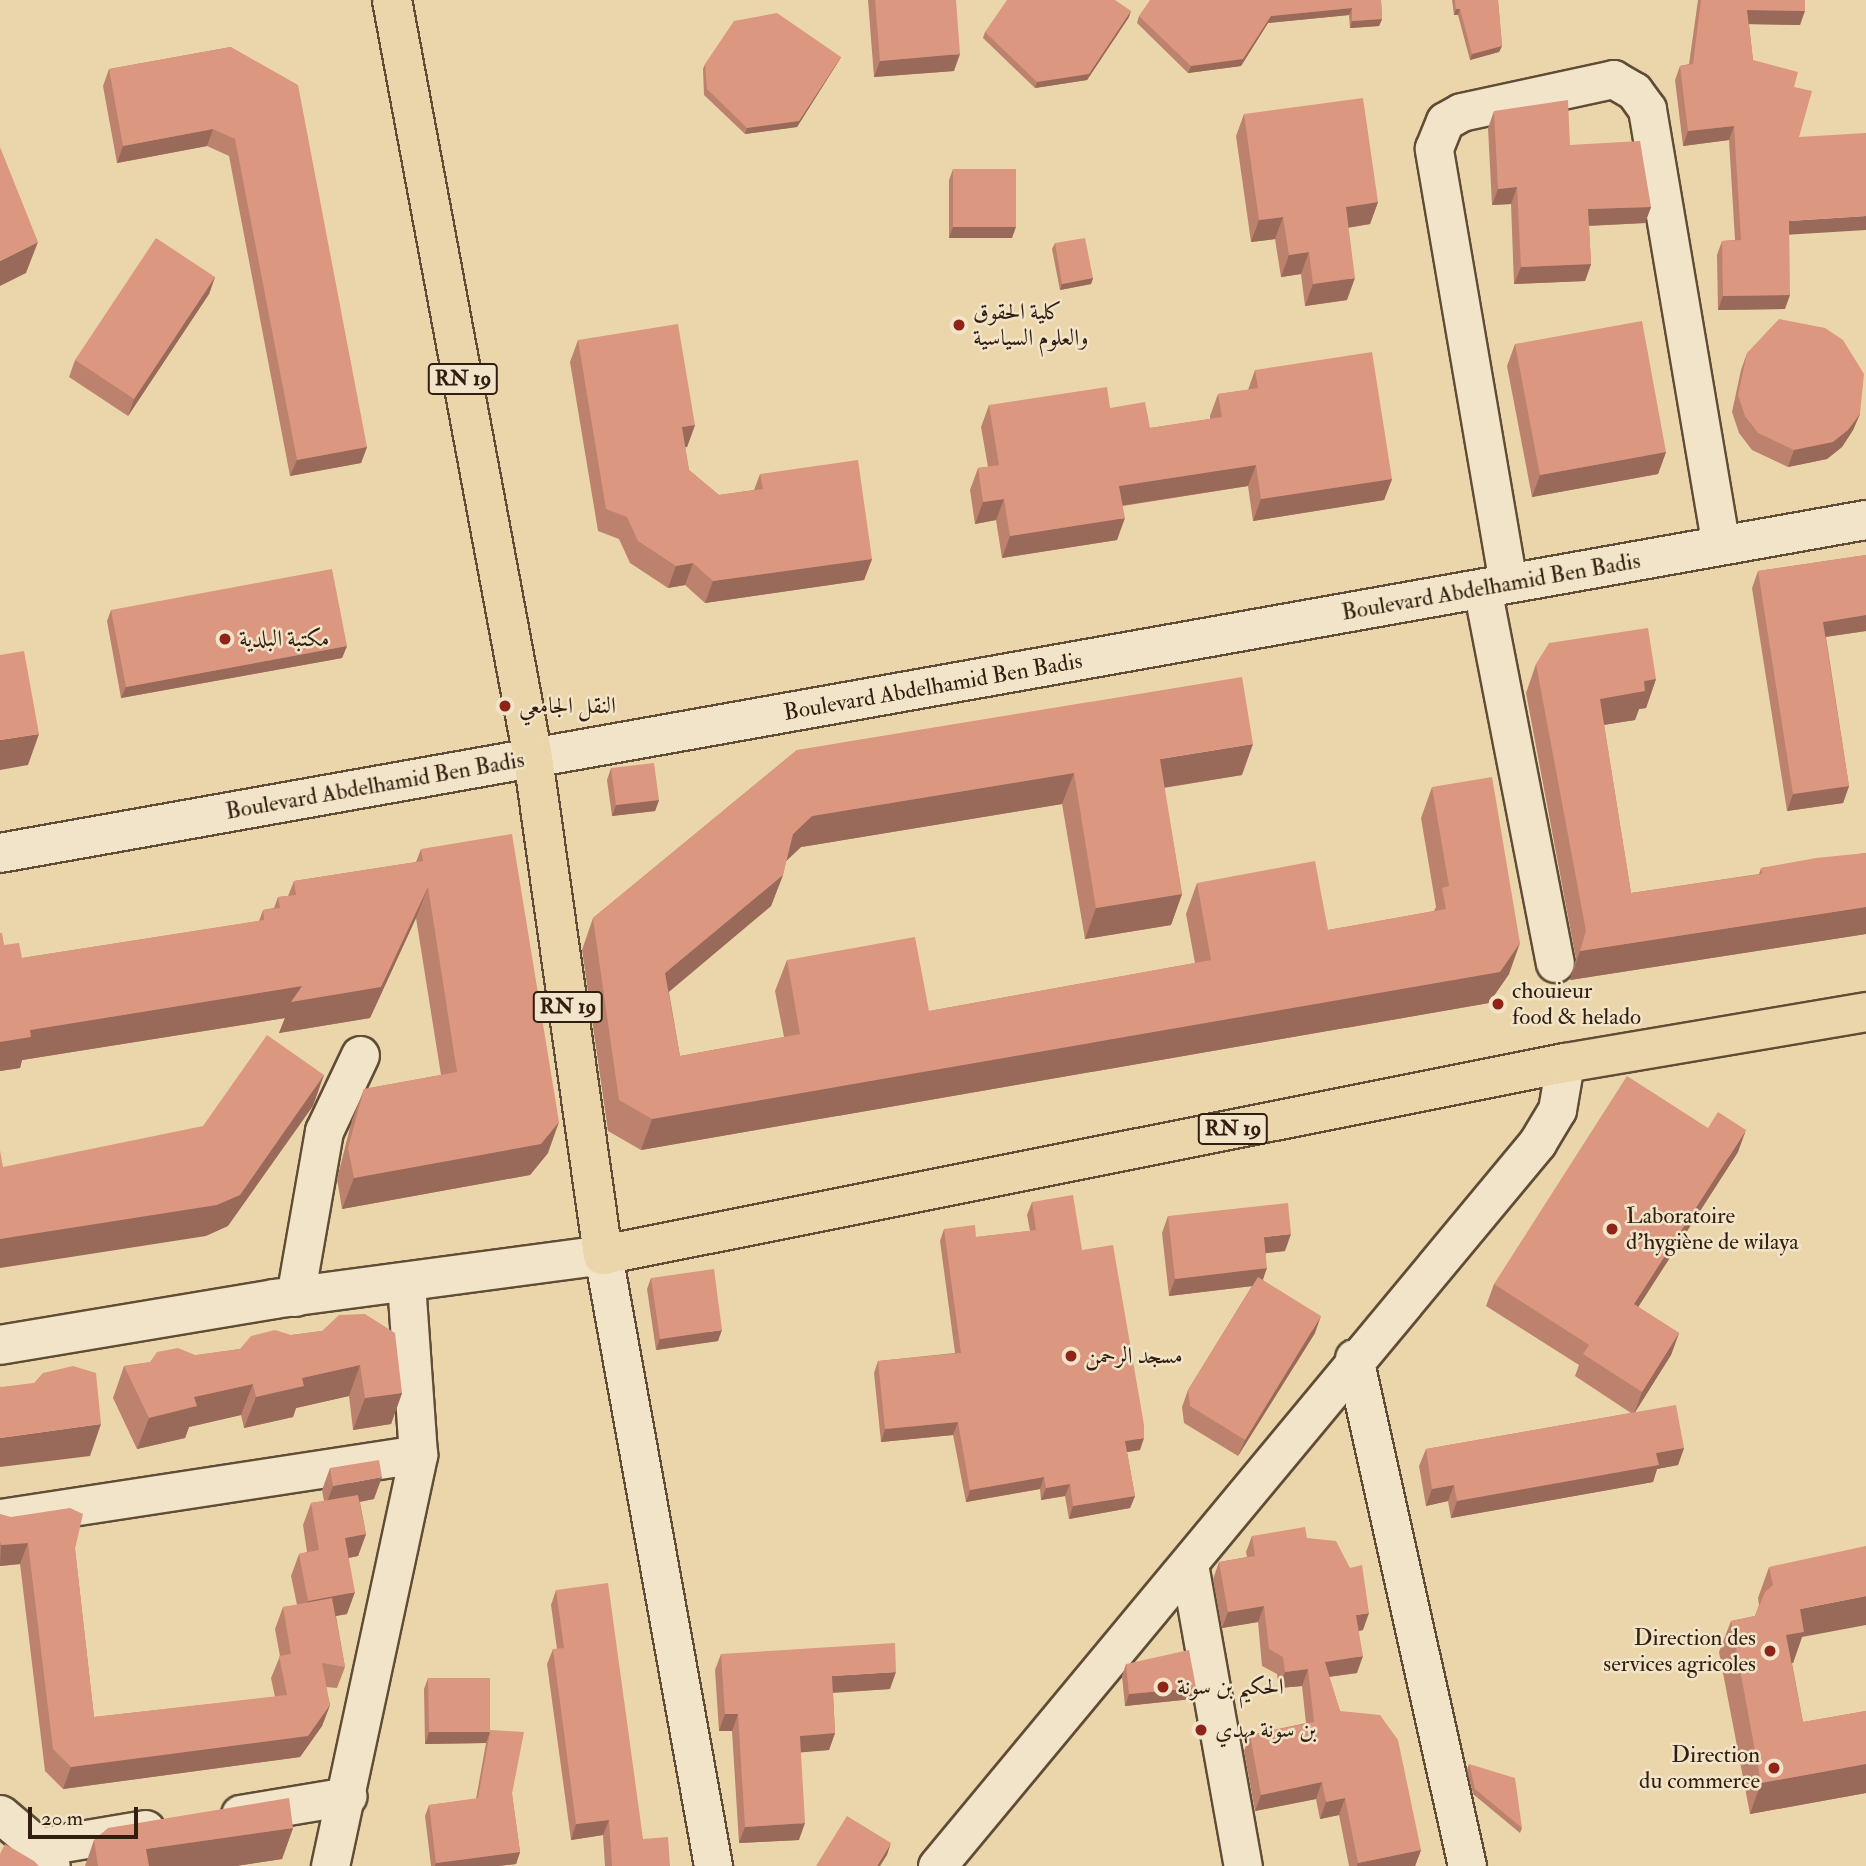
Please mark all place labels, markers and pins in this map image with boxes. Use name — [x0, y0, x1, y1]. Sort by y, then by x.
place label: كلية الحقوق والعلوم السياسية — [973, 298, 1088, 352]
marker: كلية الحقوق والعلوم السياسية — [951, 317, 967, 333]
place label: مكتبة البلدية — [239, 625, 329, 653]
marker: مكتبة البلدية — [217, 631, 233, 647]
place label: النقل الجامعي — [519, 692, 616, 720]
marker: النقل الجامعي — [497, 698, 513, 714]
place label: chouieur food & helado — [1512, 977, 1641, 1031]
marker: chouieur food & helado — [1490, 996, 1506, 1012]
place label: Laboratoire d'hygiène de wilaya — [1626, 1202, 1799, 1256]
marker: Laboratoire d'hygiène de wilaya — [1604, 1221, 1620, 1237]
place label: مسجد الرحمن — [1085, 1342, 1183, 1370]
marker: مسجد الرحمن — [1063, 1348, 1079, 1364]
place label: Direction des services agricoles — [1603, 1624, 1756, 1678]
marker: Direction des services agricoles — [1762, 1643, 1778, 1659]
place label: الحكيم بن سونة — [1177, 1673, 1284, 1701]
marker: الحكيم بن سونة — [1155, 1679, 1171, 1695]
place label: بن سونة مهدي — [1215, 1716, 1316, 1744]
marker: بن سونة مهدي — [1193, 1722, 1209, 1738]
place label: Direction du commerce — [1639, 1741, 1760, 1795]
marker: Direction du commerce — [1766, 1760, 1782, 1776]

